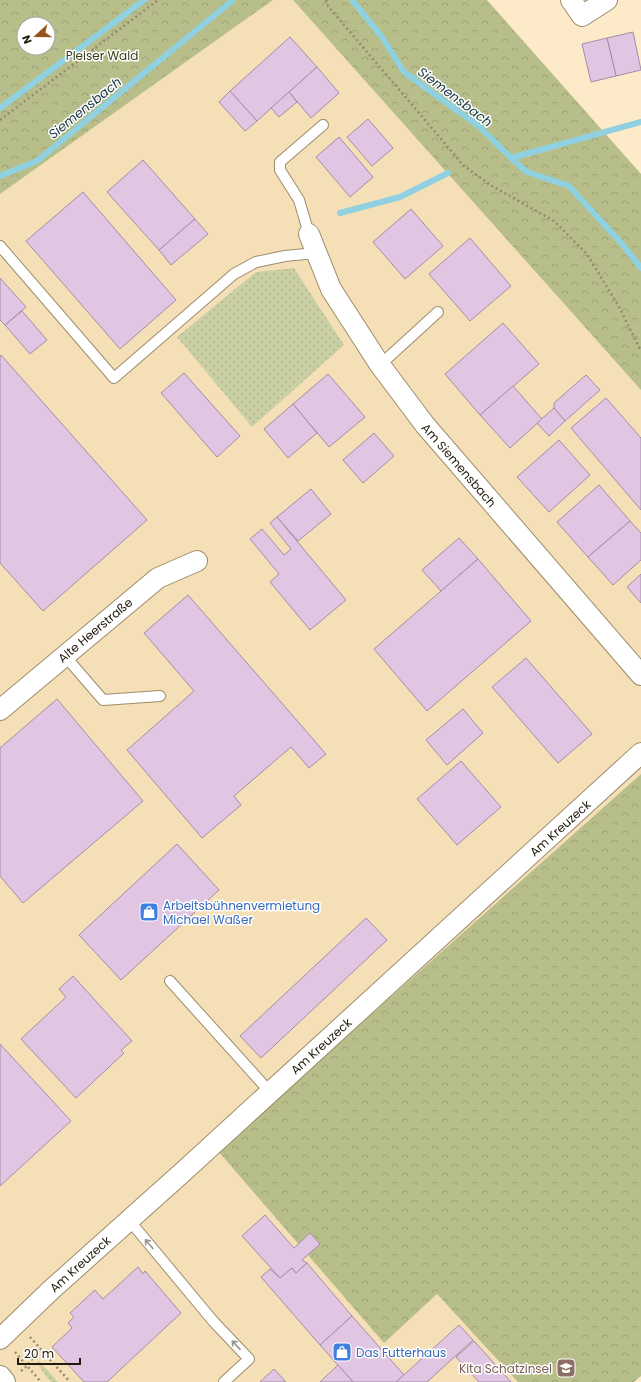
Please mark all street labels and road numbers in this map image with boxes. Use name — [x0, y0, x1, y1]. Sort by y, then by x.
street label: Am Siemensbach — [418, 419, 500, 511]
street label: Alte Heerstraße — [54, 594, 136, 666]
street label: Am Kreuzeck — [526, 795, 595, 860]
street label: Am Kreuzeck — [287, 1013, 356, 1078]
street label: Am Kreuzeck — [46, 1231, 115, 1296]

